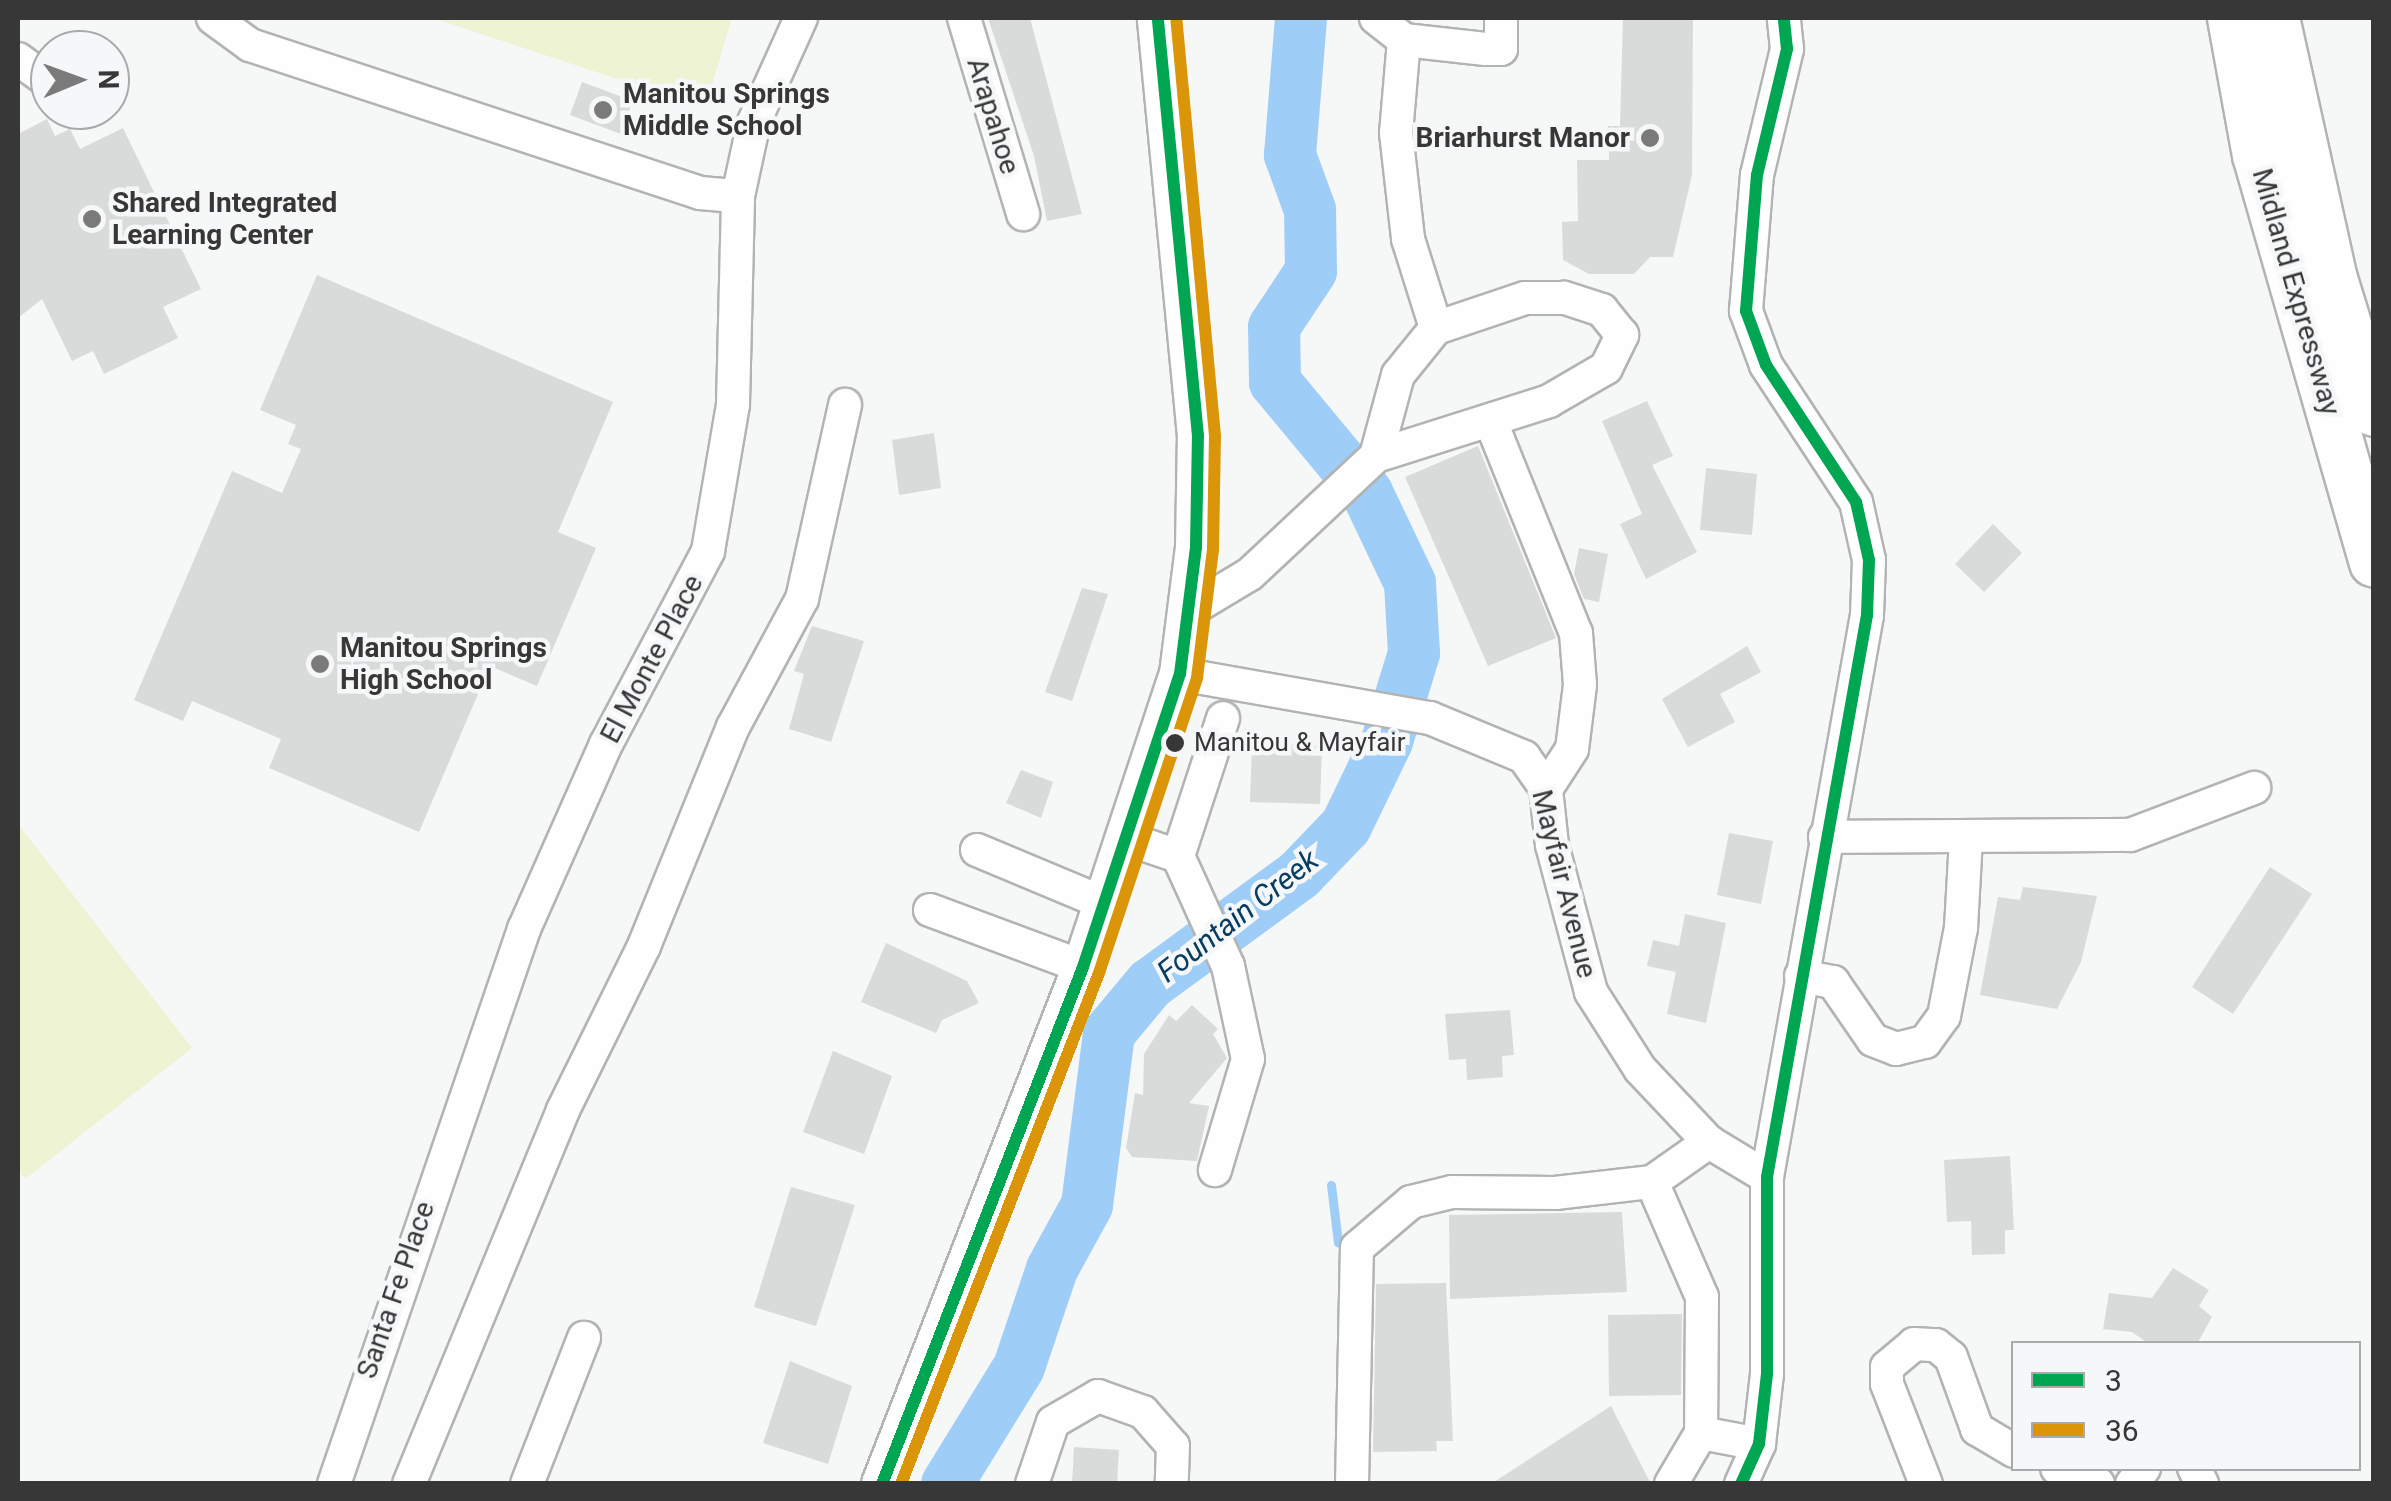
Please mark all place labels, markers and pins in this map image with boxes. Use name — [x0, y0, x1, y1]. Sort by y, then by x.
place label: Manitou Springs Middle School — [623, 77, 830, 143]
marker: Manitou Springs Middle School — [592, 99, 614, 121]
place label: Briarhurst Manor — [1416, 121, 1630, 155]
marker: Briarhurst Manor — [1639, 127, 1661, 149]
place label: Shared Integrated Learning Center — [112, 186, 337, 252]
marker: Shared Integrated Learning Center — [81, 208, 103, 230]
place label: Manitou Springs High School — [340, 631, 547, 697]
marker: Manitou Springs High School — [309, 653, 331, 675]
place label: Manitou & Mayfair — [1194, 727, 1405, 759]
marker: Manitou & Mayfair — [1165, 733, 1185, 753]

